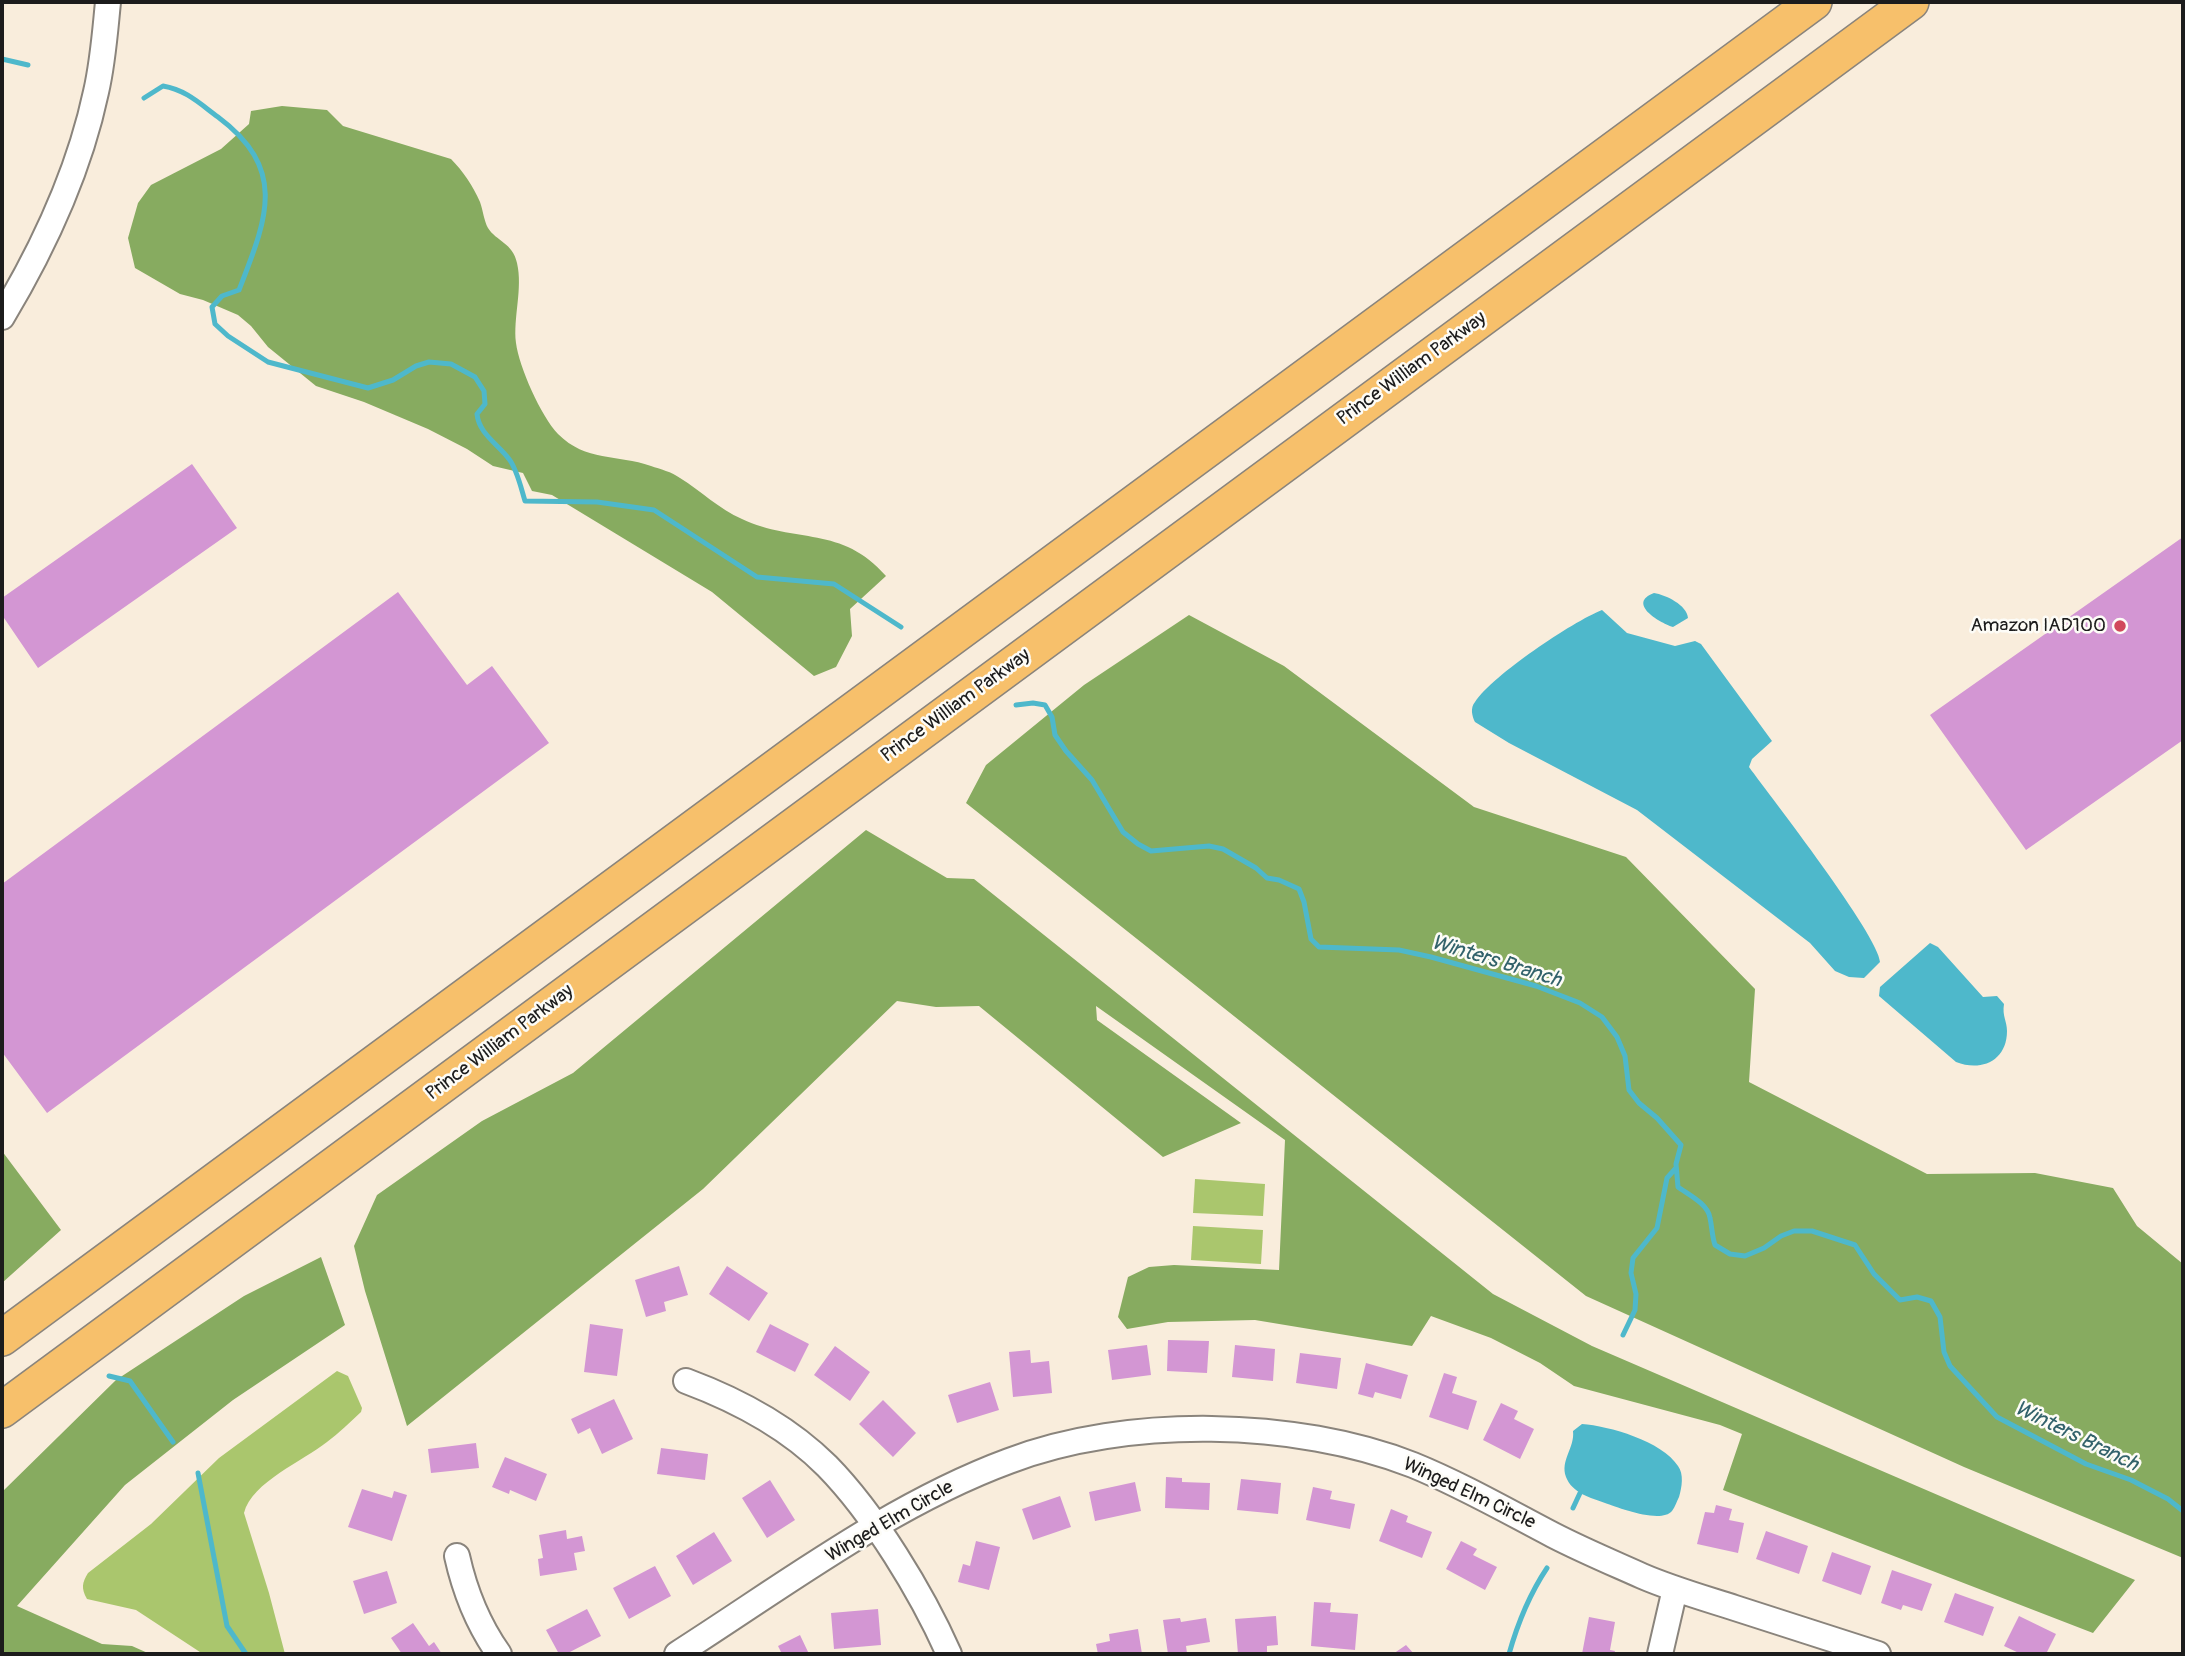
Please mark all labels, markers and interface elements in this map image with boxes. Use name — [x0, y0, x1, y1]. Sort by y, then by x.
street label: Prince William Parkway — [1333, 307, 1491, 431]
place label: Amazon IAD100 — [1971, 615, 2106, 637]
marker: Amazon IAD100 — [2112, 618, 2128, 634]
street label: Prince William Parkway — [877, 644, 1035, 768]
water label: Winters Branch — [1428, 930, 1564, 994]
street label: Prince William Parkway — [422, 980, 578, 1106]
water label: Winters Branch — [2010, 1396, 2142, 1478]
street label: Winged Elm Circle — [1399, 1453, 1539, 1535]
street label: Winged Elm Circle — [822, 1476, 958, 1568]

